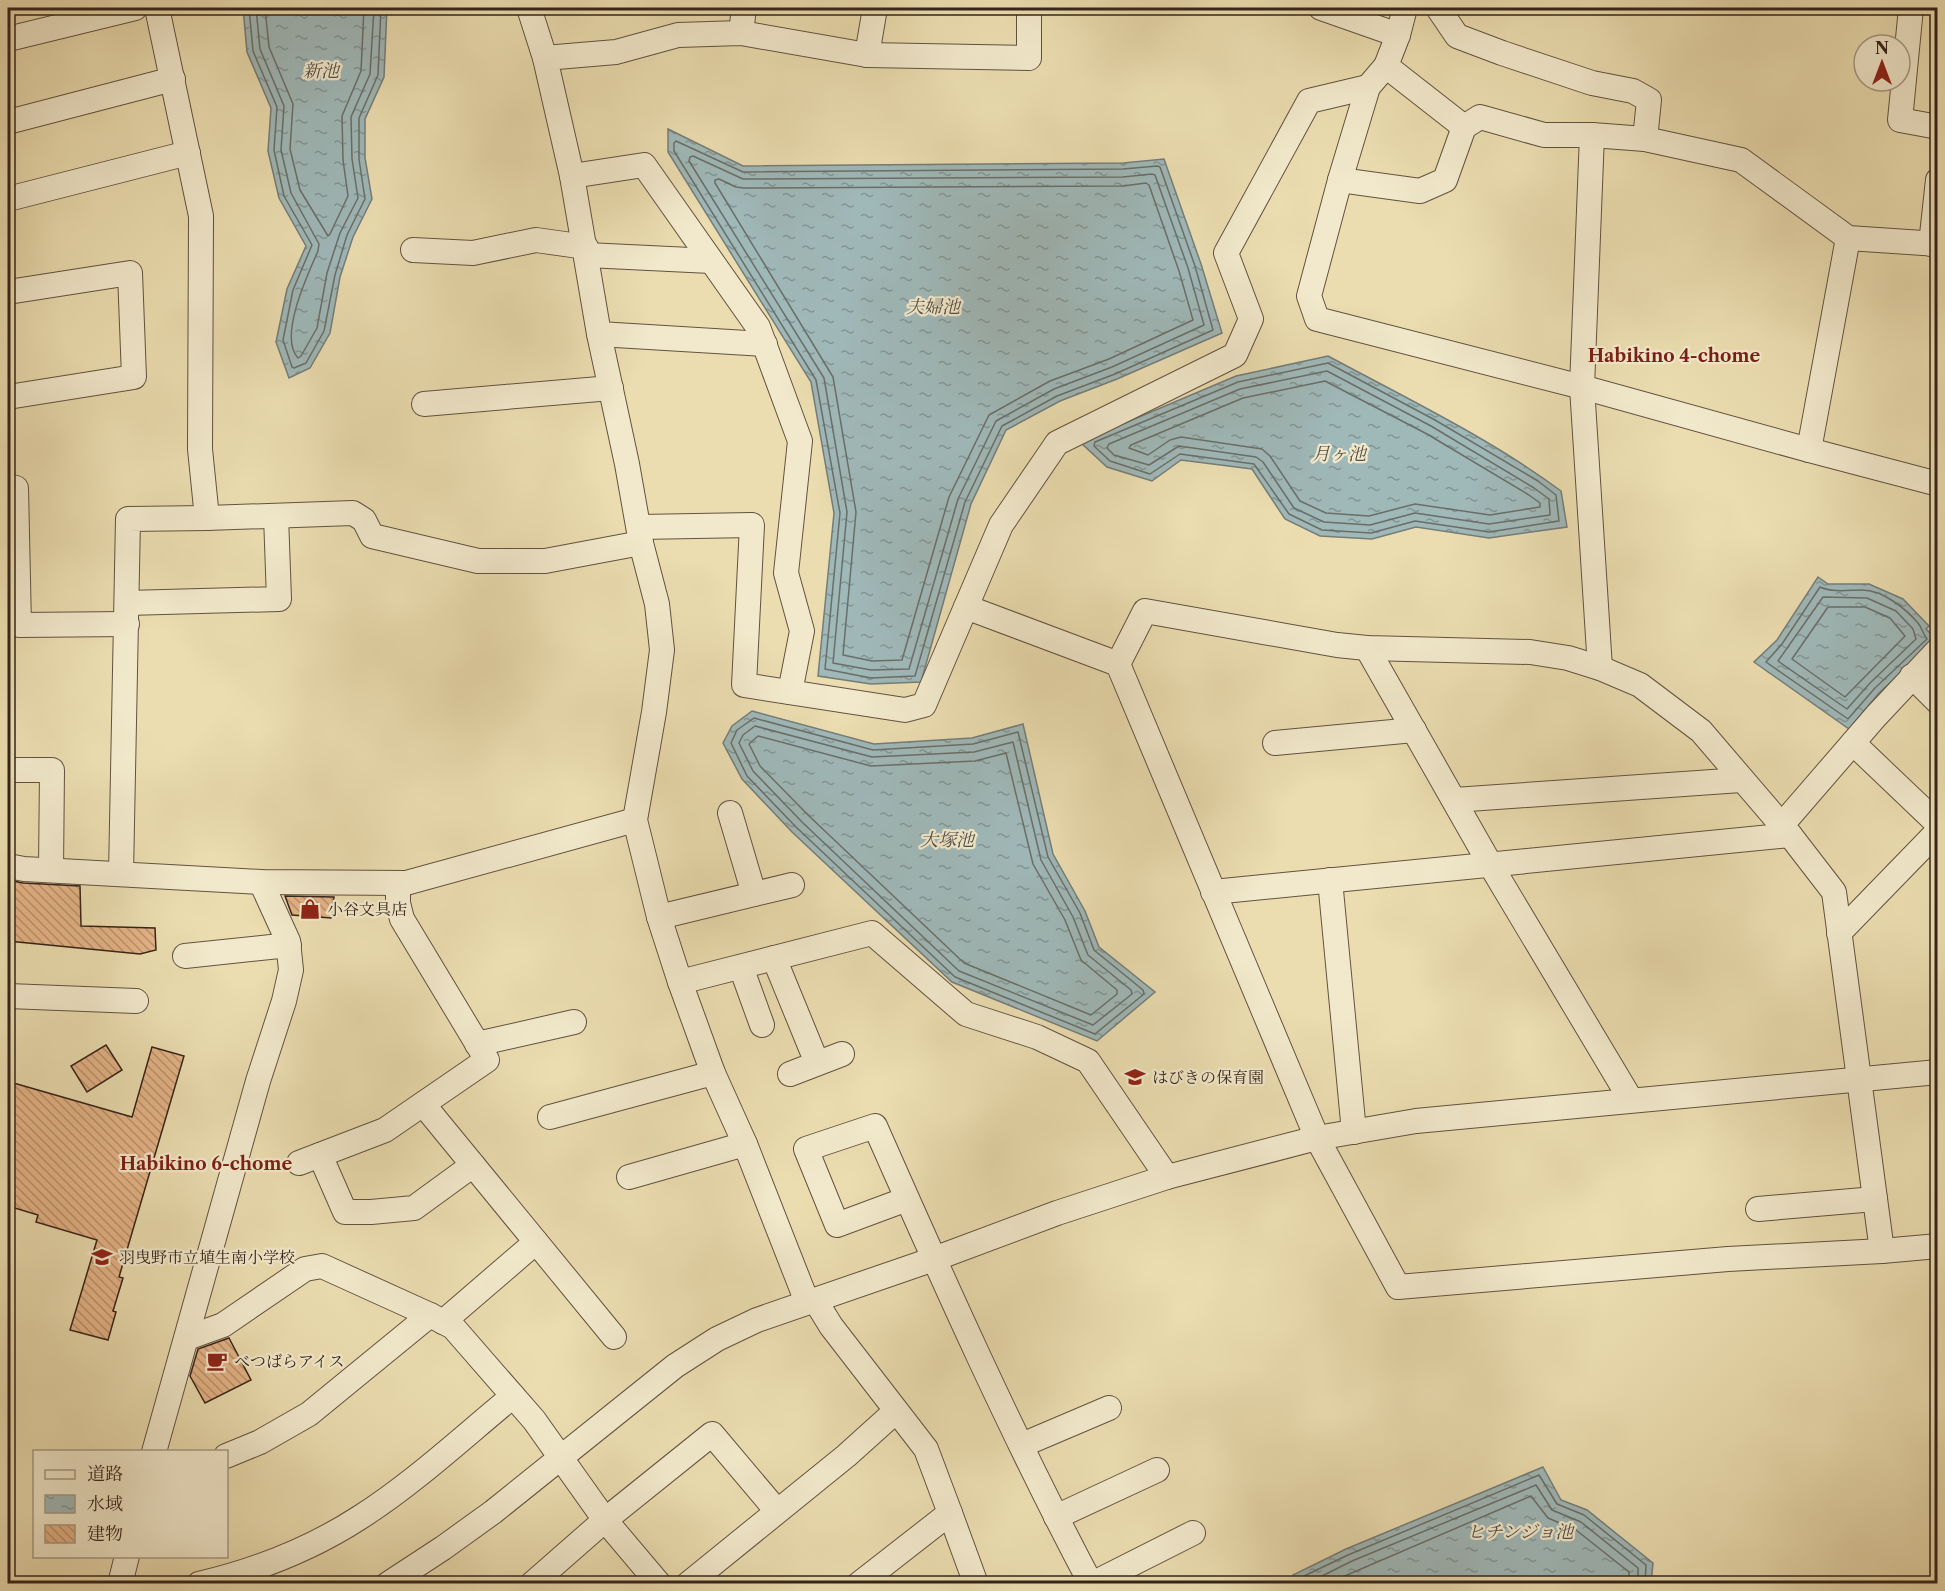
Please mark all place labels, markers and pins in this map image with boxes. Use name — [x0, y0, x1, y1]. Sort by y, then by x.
shop icon: 小谷文具店 — [298, 897, 322, 921]
place label: 小谷文具店 — [327, 899, 407, 919]
school or university icon: はびきの保育園 — [1123, 1065, 1147, 1089]
place label: はびきの保育園 — [1152, 1067, 1264, 1087]
school or university icon: 羽曳野市立埴生南小学校 — [90, 1245, 114, 1269]
place label: 羽曳野市立埴生南小学校 — [119, 1247, 295, 1267]
cafe icon: べつばらアイス — [205, 1349, 229, 1373]
place label: べつばらアイス — [234, 1351, 344, 1371]

